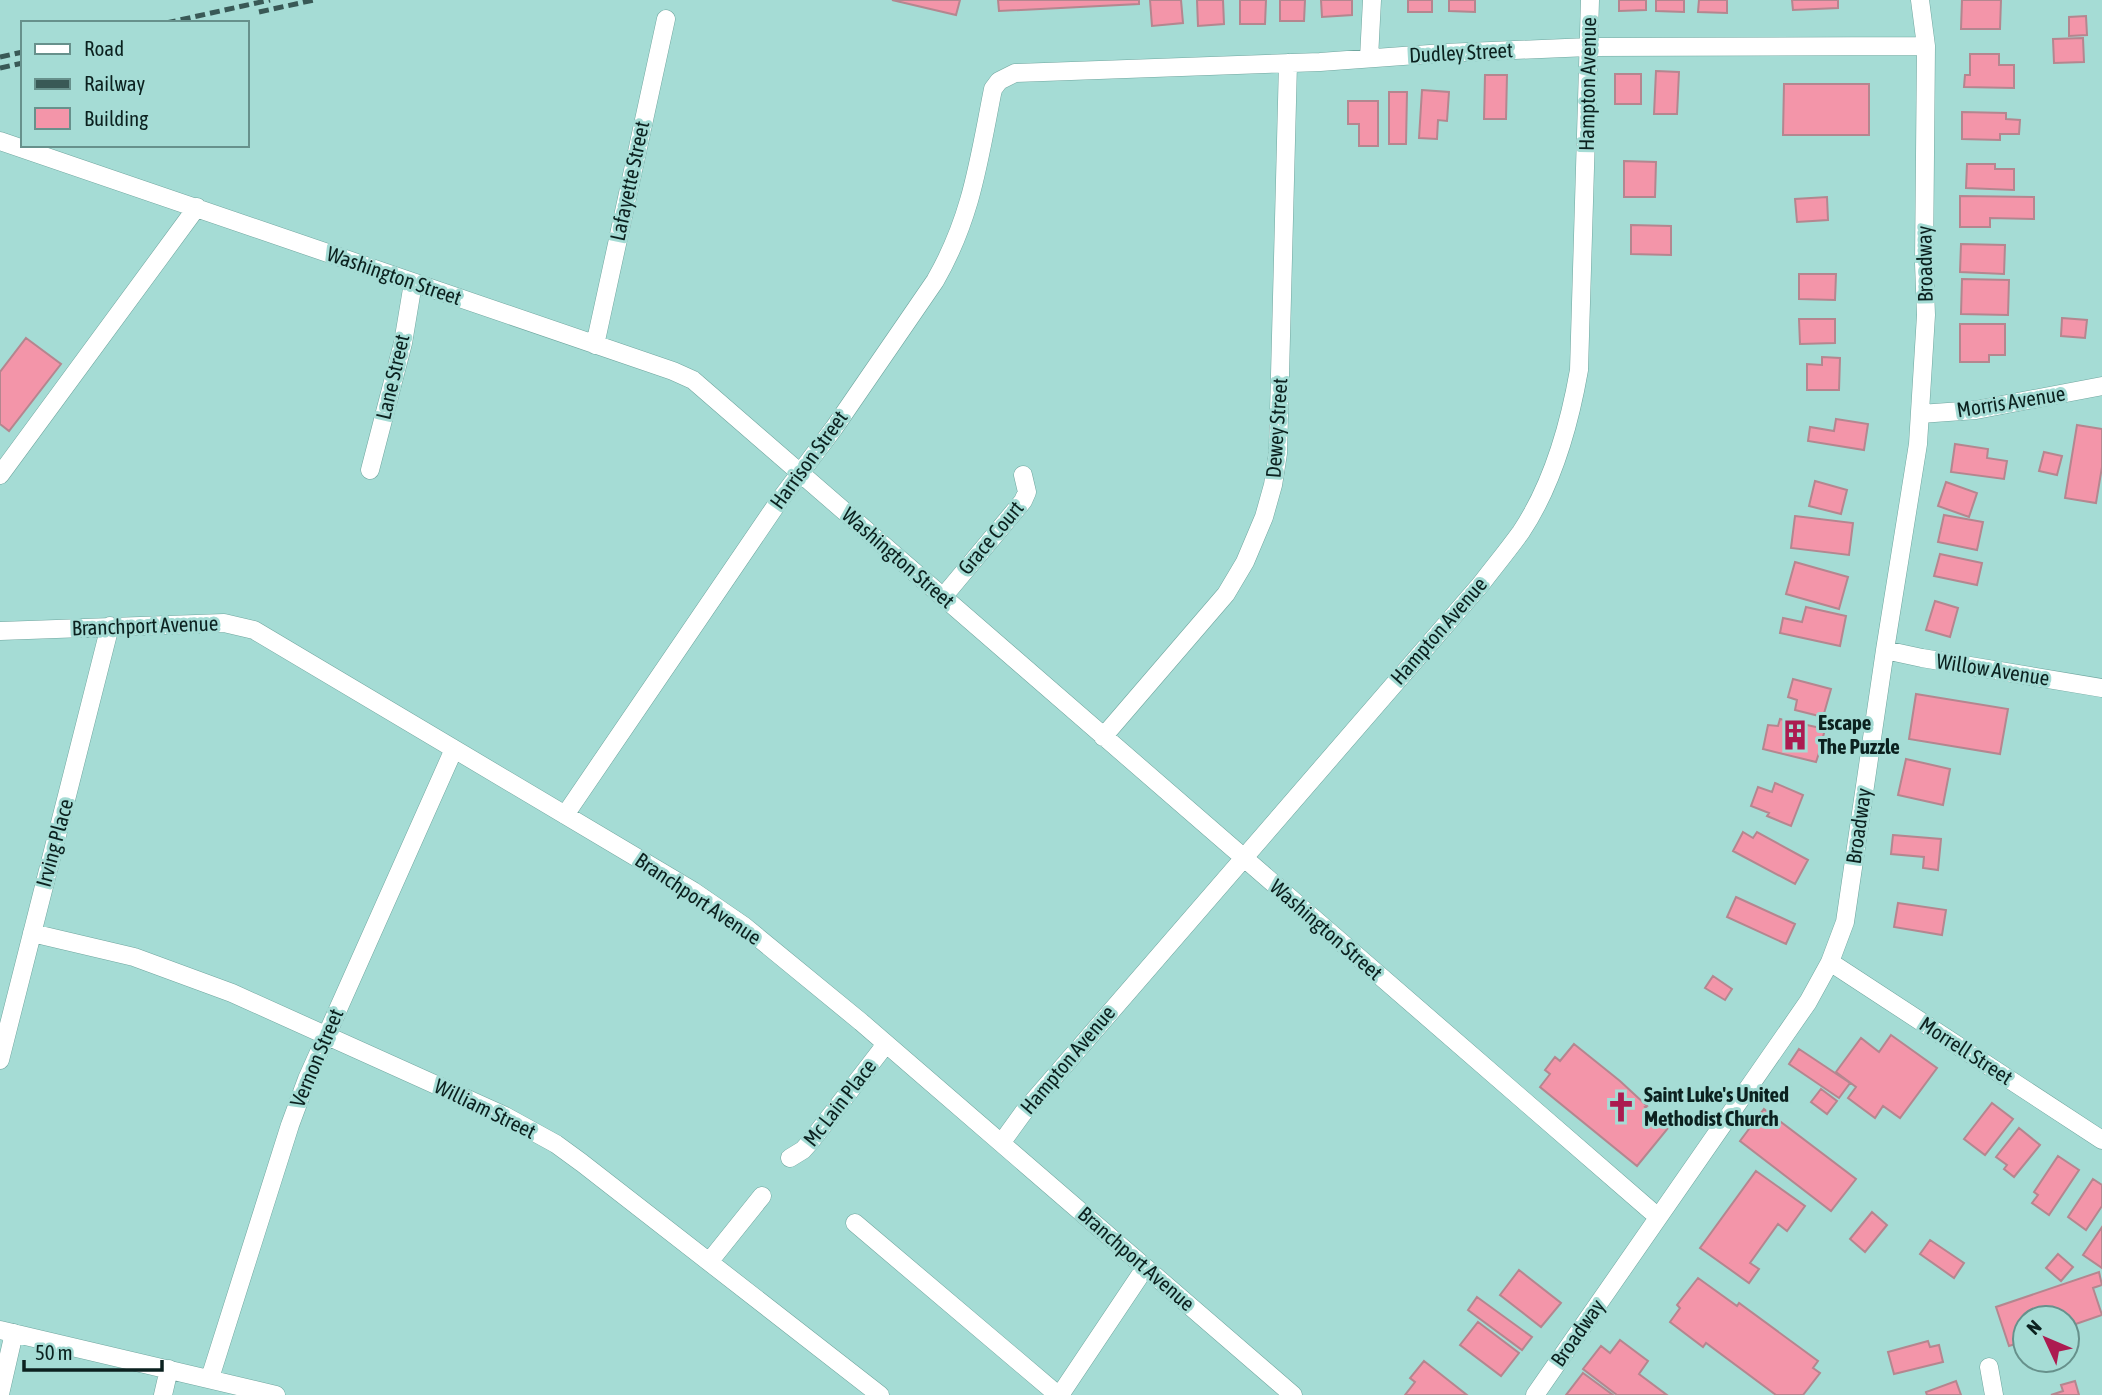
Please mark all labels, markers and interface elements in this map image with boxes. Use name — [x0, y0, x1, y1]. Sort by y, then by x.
street label: Hampton Avenue — [1574, 17, 1600, 151]
legend — [21, 21, 248, 147]
text: Road — [84, 36, 124, 60]
street label: Dudley Street — [1408, 37, 1514, 67]
text: Railway — [84, 71, 146, 95]
text: Building — [84, 106, 148, 130]
street label: Lafayette Street — [605, 119, 653, 243]
street label: Broadway — [1911, 225, 1937, 302]
street label: Washington Street — [324, 241, 465, 309]
street label: Lane Street — [371, 332, 413, 422]
street label: Dewey Street — [1261, 377, 1291, 479]
street label: Morris Avenue — [1955, 381, 2067, 421]
street label: Harrison Street — [765, 406, 852, 513]
street label: Grace Court — [953, 496, 1028, 579]
street label: Washington Street — [838, 502, 960, 613]
street label: Hampton Avenue — [1385, 572, 1491, 689]
street label: Branchport Avenue — [71, 610, 219, 640]
street label: Willow Avenue — [1935, 648, 2051, 690]
place label: Escape The Puzzle — [1818, 710, 1900, 758]
building icon: Escape The Puzzle — [1778, 718, 1812, 752]
street label: Broadway — [1841, 786, 1875, 865]
street label: Irving Place — [31, 796, 77, 889]
street label: Branchport Avenue — [631, 847, 766, 949]
street label: Washington Street — [1266, 874, 1388, 985]
street label: Hampton Avenue — [1015, 1000, 1119, 1118]
street label: Vernon Street — [285, 1005, 348, 1110]
street label: Morrell Street — [1916, 1011, 2018, 1089]
street label: Mc Lain Place — [798, 1054, 881, 1151]
street label: William Street — [431, 1073, 540, 1143]
place label: Saint Luke's United Methodist Church — [1644, 1082, 1789, 1130]
church icon: Saint Luke's United Methodist Church — [1604, 1090, 1638, 1124]
street label: Branchport Avenue — [1074, 1201, 1200, 1315]
street label: Broadway — [1545, 1294, 1609, 1371]
north arrow — [2011, 1304, 2081, 1374]
text: N — [2022, 1316, 2046, 1339]
scale bar — [24, 1328, 163, 1372]
text: 50 m — [35, 1340, 73, 1364]

